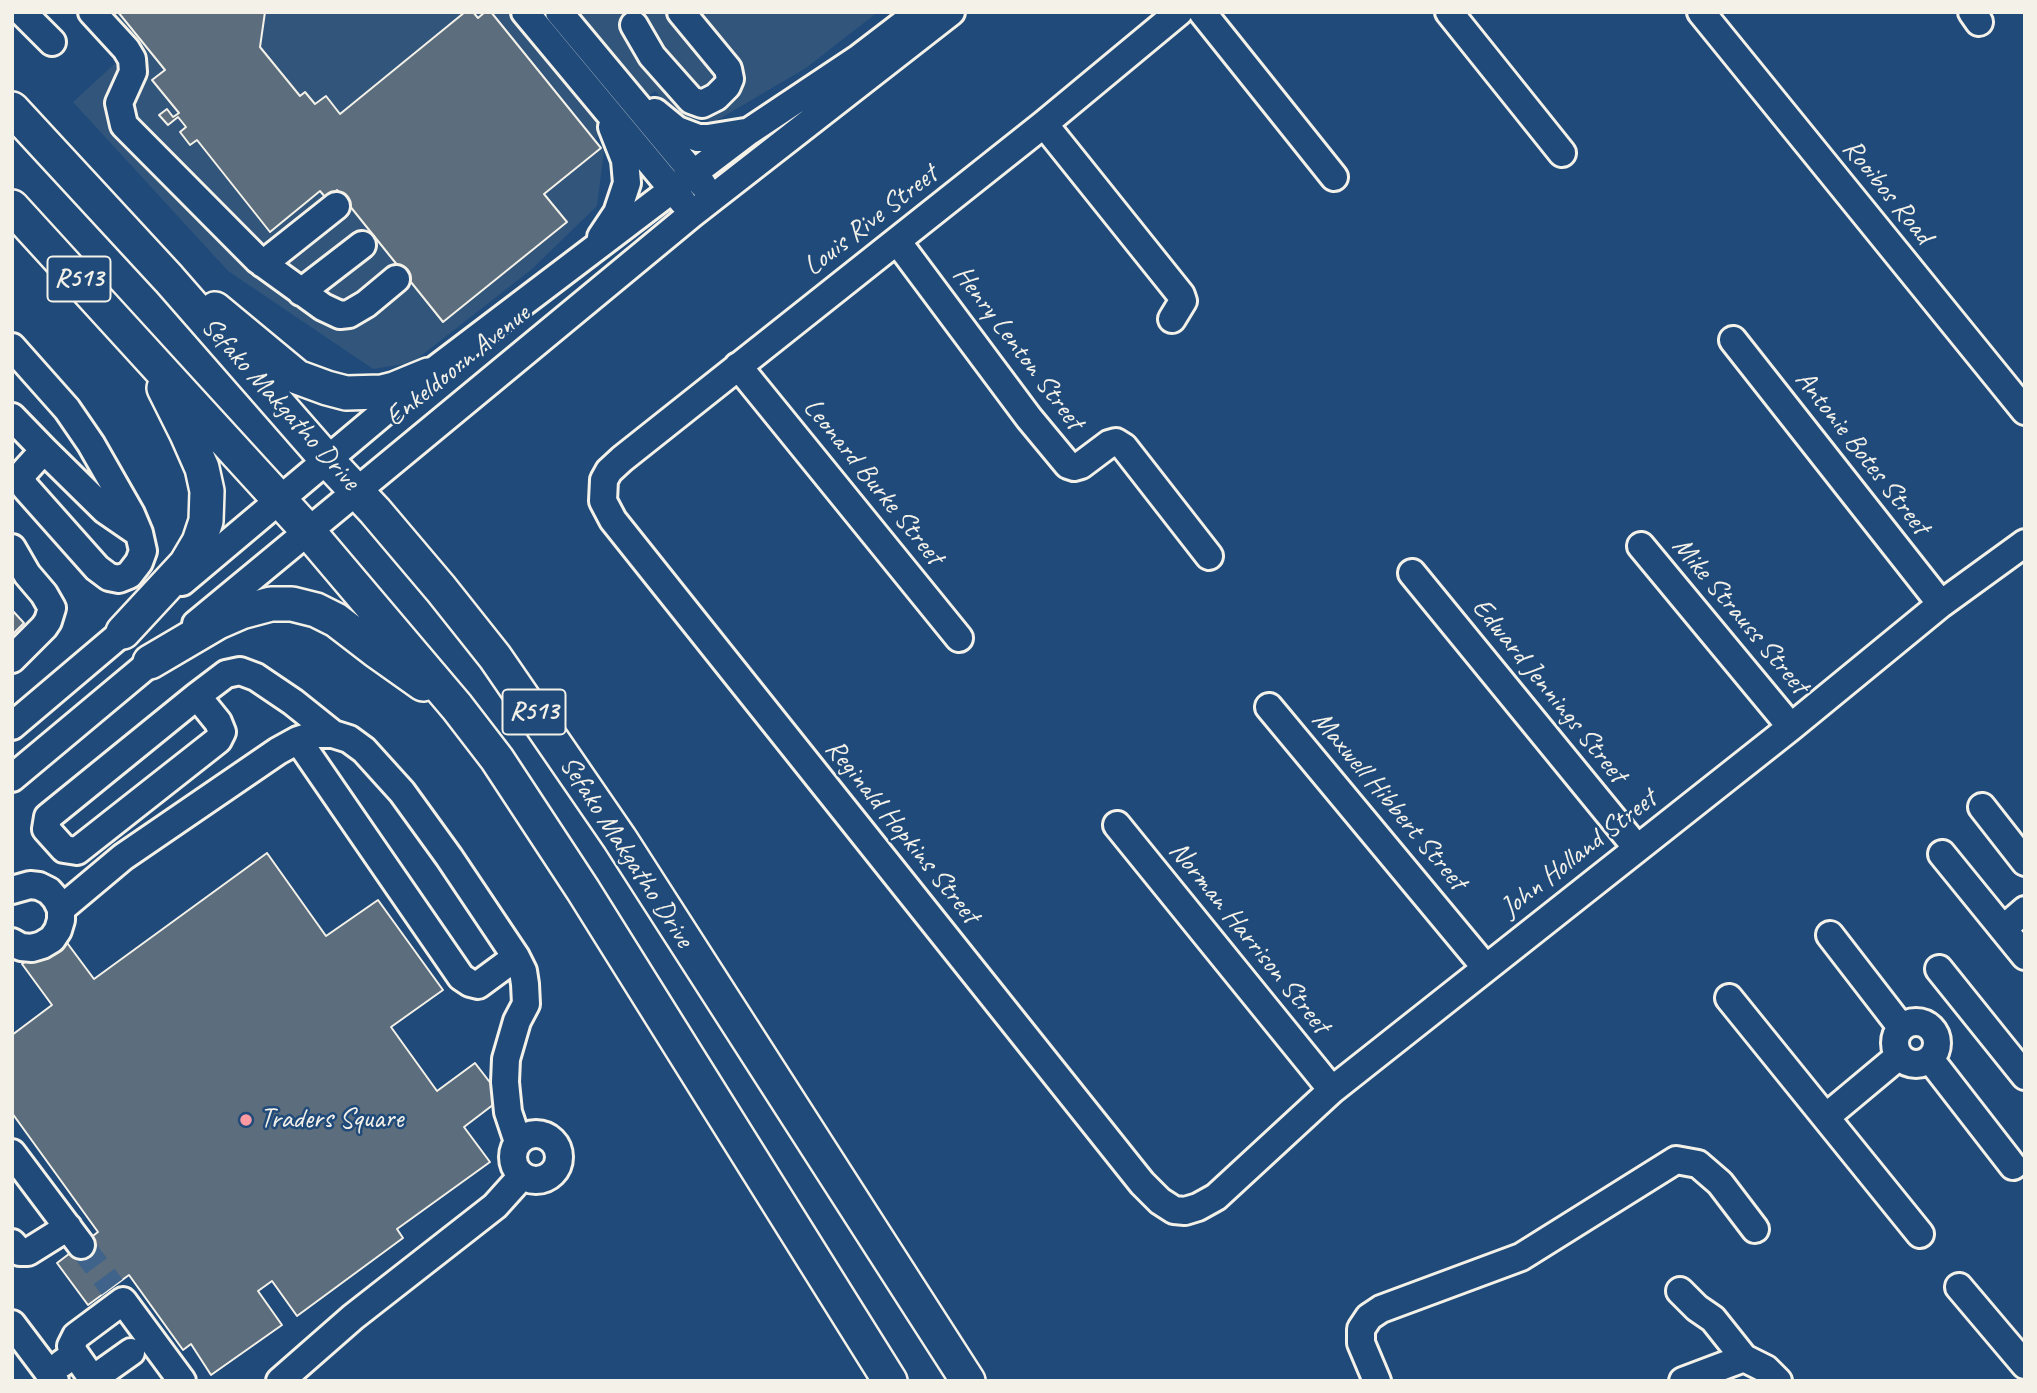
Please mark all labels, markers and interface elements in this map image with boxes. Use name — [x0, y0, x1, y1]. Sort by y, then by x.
street label: Rooibos Road — [1835, 133, 1939, 251]
street label: Louis Rive Street — [797, 158, 945, 284]
road number: R513 — [48, 256, 110, 302]
street label: Henry Lenton Street — [945, 259, 1091, 437]
street label: Enkeldoorn Avenue — [379, 298, 537, 434]
street label: Sefako Makgatho Drive — [193, 310, 367, 498]
street label: Antonie Botes Street — [1787, 364, 1937, 542]
street label: Leonard Burke Street — [795, 392, 951, 572]
street label: Mike Strauss Street — [1665, 531, 1815, 701]
street label: Edward Jennings Street — [1464, 592, 1634, 790]
road number: R513 — [503, 690, 566, 734]
street label: Maxwell Hibbert Street — [1304, 705, 1474, 897]
street label: Reginald Hopkins Street — [817, 733, 987, 931]
street label: Sefako Makgatho Drive — [552, 750, 700, 954]
street label: John Holland Street — [1494, 783, 1664, 925]
street label: Norman Harrison Street — [1161, 835, 1337, 1041]
place label: Traders Square — [260, 1103, 403, 1137]
marker: Traders Square — [238, 1112, 254, 1128]

